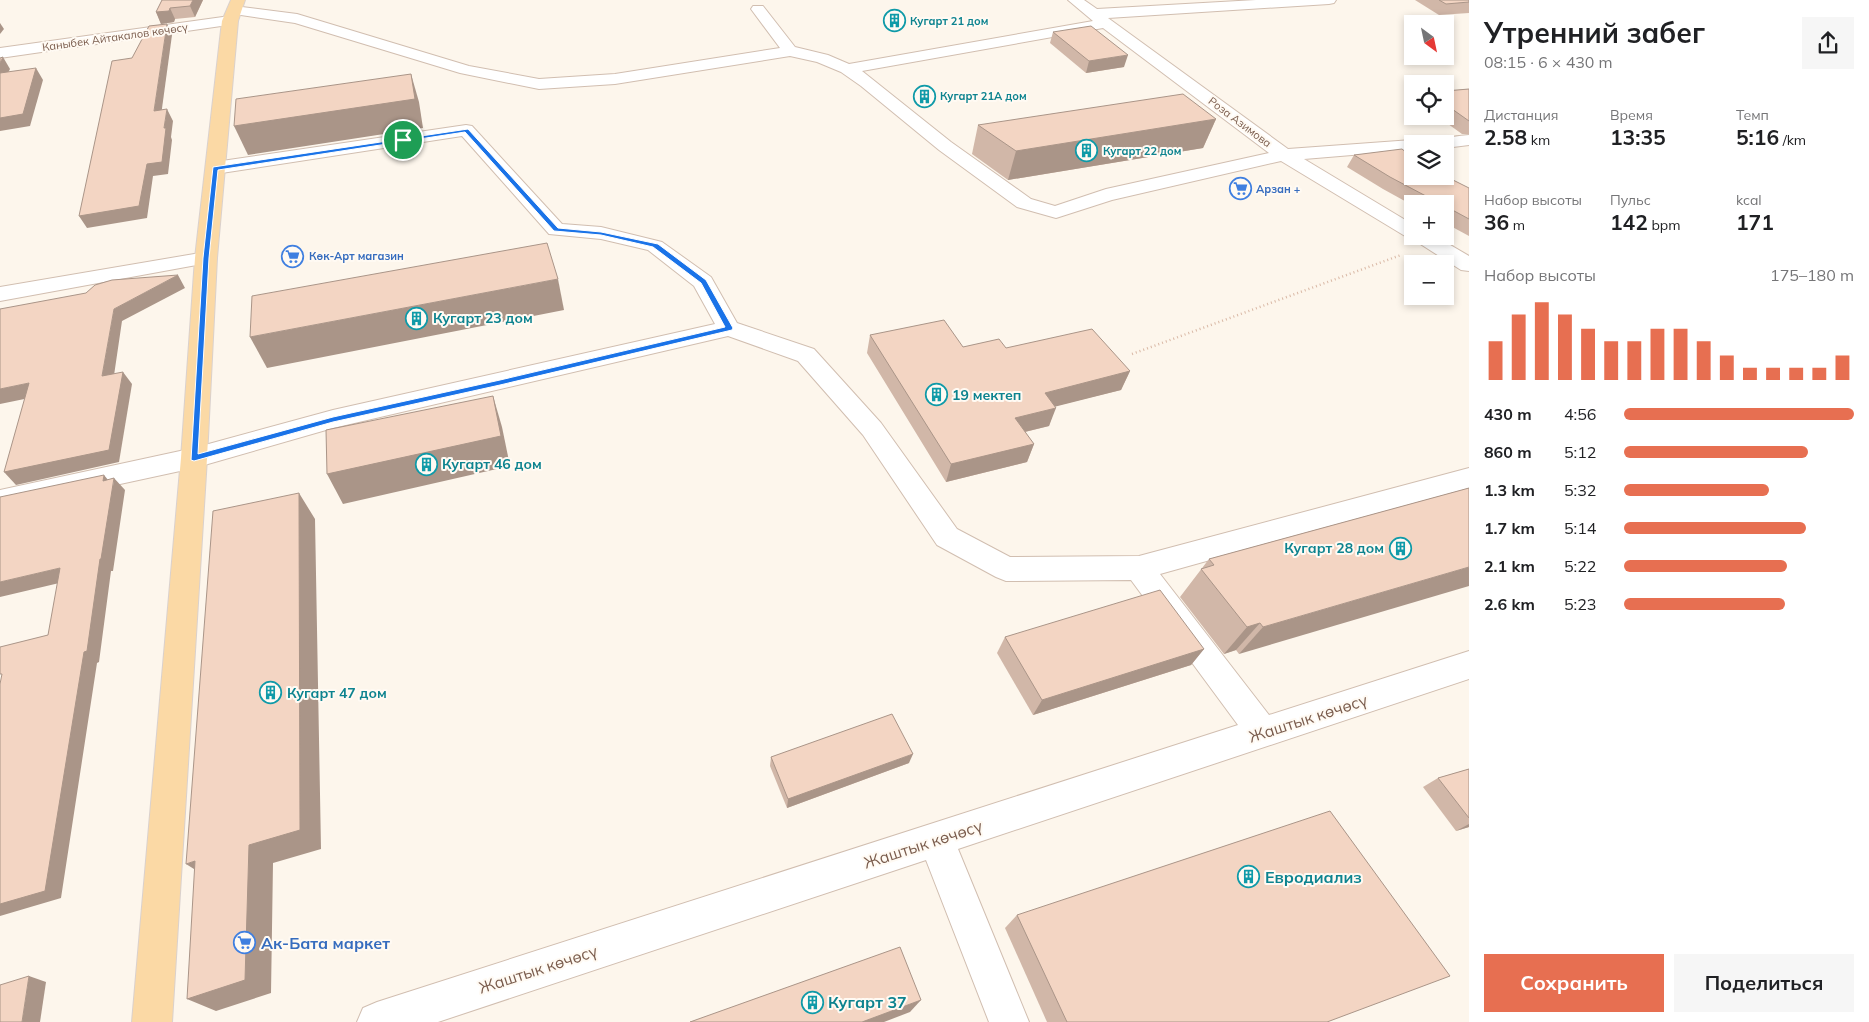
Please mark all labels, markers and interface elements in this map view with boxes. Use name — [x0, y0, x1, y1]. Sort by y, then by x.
building icon: Кугарт 21 дом — [882, 9, 906, 33]
place label: Кугарт 21 дом — [910, 14, 988, 28]
north arrow — [1404, 15, 1454, 65]
map controls — [1404, 15, 1454, 305]
text: Утренний забег — [1484, 15, 1705, 50]
button: share — [1802, 17, 1854, 69]
street label: Каныбек Айтакалов көчөсү — [41, 20, 189, 54]
text: 08:15 · 6 × 430 m — [1484, 52, 1613, 72]
button: locate — [1404, 75, 1454, 125]
building icon: Кугарт 21А дом — [912, 84, 936, 108]
place label: Кугарт 21А дом — [940, 89, 1027, 103]
street label: Роза Азимова — [1206, 94, 1274, 150]
text: Дистанция — [1484, 106, 1558, 124]
text: Время — [1610, 106, 1653, 124]
text: Темп — [1736, 106, 1769, 124]
pin — [382, 119, 424, 161]
text: 2.58 — [1484, 124, 1527, 150]
text: 13:35 — [1610, 124, 1666, 150]
text: 5:16 — [1736, 124, 1779, 150]
icon: arrive — [389, 126, 417, 154]
text: km — [1527, 131, 1550, 149]
text: /km — [1779, 131, 1806, 149]
button: layers — [1404, 135, 1454, 185]
building icon: Кугарт 22 дом — [1075, 139, 1099, 163]
place label: Кугарт 22 дом — [1103, 144, 1181, 158]
supermarket icon: Арзан + — [1228, 177, 1252, 201]
place label: Арзан + — [1256, 182, 1300, 196]
text: Набор высоты — [1484, 191, 1582, 209]
text: Пульс — [1610, 191, 1651, 209]
text: kcal — [1736, 191, 1762, 209]
button: + — [1404, 195, 1454, 245]
text: 36 — [1484, 209, 1509, 235]
text: 142 — [1610, 209, 1648, 235]
text: 171 — [1736, 209, 1774, 235]
text: m — [1509, 216, 1525, 234]
text: bpm — [1648, 216, 1681, 234]
supermarket icon: Көк-Арт магазин — [281, 244, 305, 268]
place label: Көк-Арт магазин — [309, 249, 404, 263]
button: − — [1404, 255, 1454, 305]
text: Набор высоты — [1484, 265, 1596, 285]
text: 175–180 m — [1770, 265, 1854, 285]
building icon: Кугарт 23 дом — [405, 306, 429, 330]
place label: Кугарт 23 дом — [433, 309, 533, 327]
building icon: 19 мектеп — [924, 383, 948, 407]
place label: 19 мектеп — [952, 386, 1021, 404]
text: 430 m — [1484, 404, 1532, 424]
text: 4:56 — [1564, 404, 1596, 424]
text: 860 m — [1484, 442, 1532, 462]
text: 5:12 — [1564, 442, 1596, 462]
building icon: Кугарт 46 дом — [414, 452, 438, 476]
place label: Кугарт 46 дом — [442, 455, 542, 473]
text: 1.3 km — [1484, 480, 1535, 500]
text: 5:32 — [1564, 480, 1596, 500]
text: 1.7 km — [1484, 518, 1535, 538]
text: 5:14 — [1564, 518, 1596, 538]
building icon: Кугарт 28 дом — [1388, 536, 1412, 560]
place label: Кугарт 28 дом — [1284, 539, 1384, 557]
text: 2.1 km — [1484, 556, 1535, 576]
text: 5:22 — [1564, 556, 1596, 576]
text: 2.6 km — [1484, 594, 1535, 614]
text: 5:23 — [1564, 594, 1596, 614]
building icon: Кугарт 47 дом — [259, 681, 283, 705]
place label: Кугарт 47 дом — [287, 684, 387, 702]
street label: Жаштык көчөсү — [1246, 689, 1370, 747]
street label: Жаштык көчөсү — [861, 815, 985, 873]
building icon: Евродиализ — [1237, 865, 1261, 889]
place label: Евродиализ — [1265, 867, 1362, 887]
supermarket icon: Ак-Бата маркет — [233, 931, 257, 955]
place label: Ак-Бата маркет — [261, 933, 390, 953]
street label: Жаштык көчөсү — [476, 940, 600, 998]
button: Сохранить — [1484, 954, 1664, 1012]
button: Поделиться — [1674, 954, 1854, 1012]
building icon: Кугарт 37 — [800, 990, 824, 1014]
place label: Кугарт 37 — [828, 992, 907, 1012]

